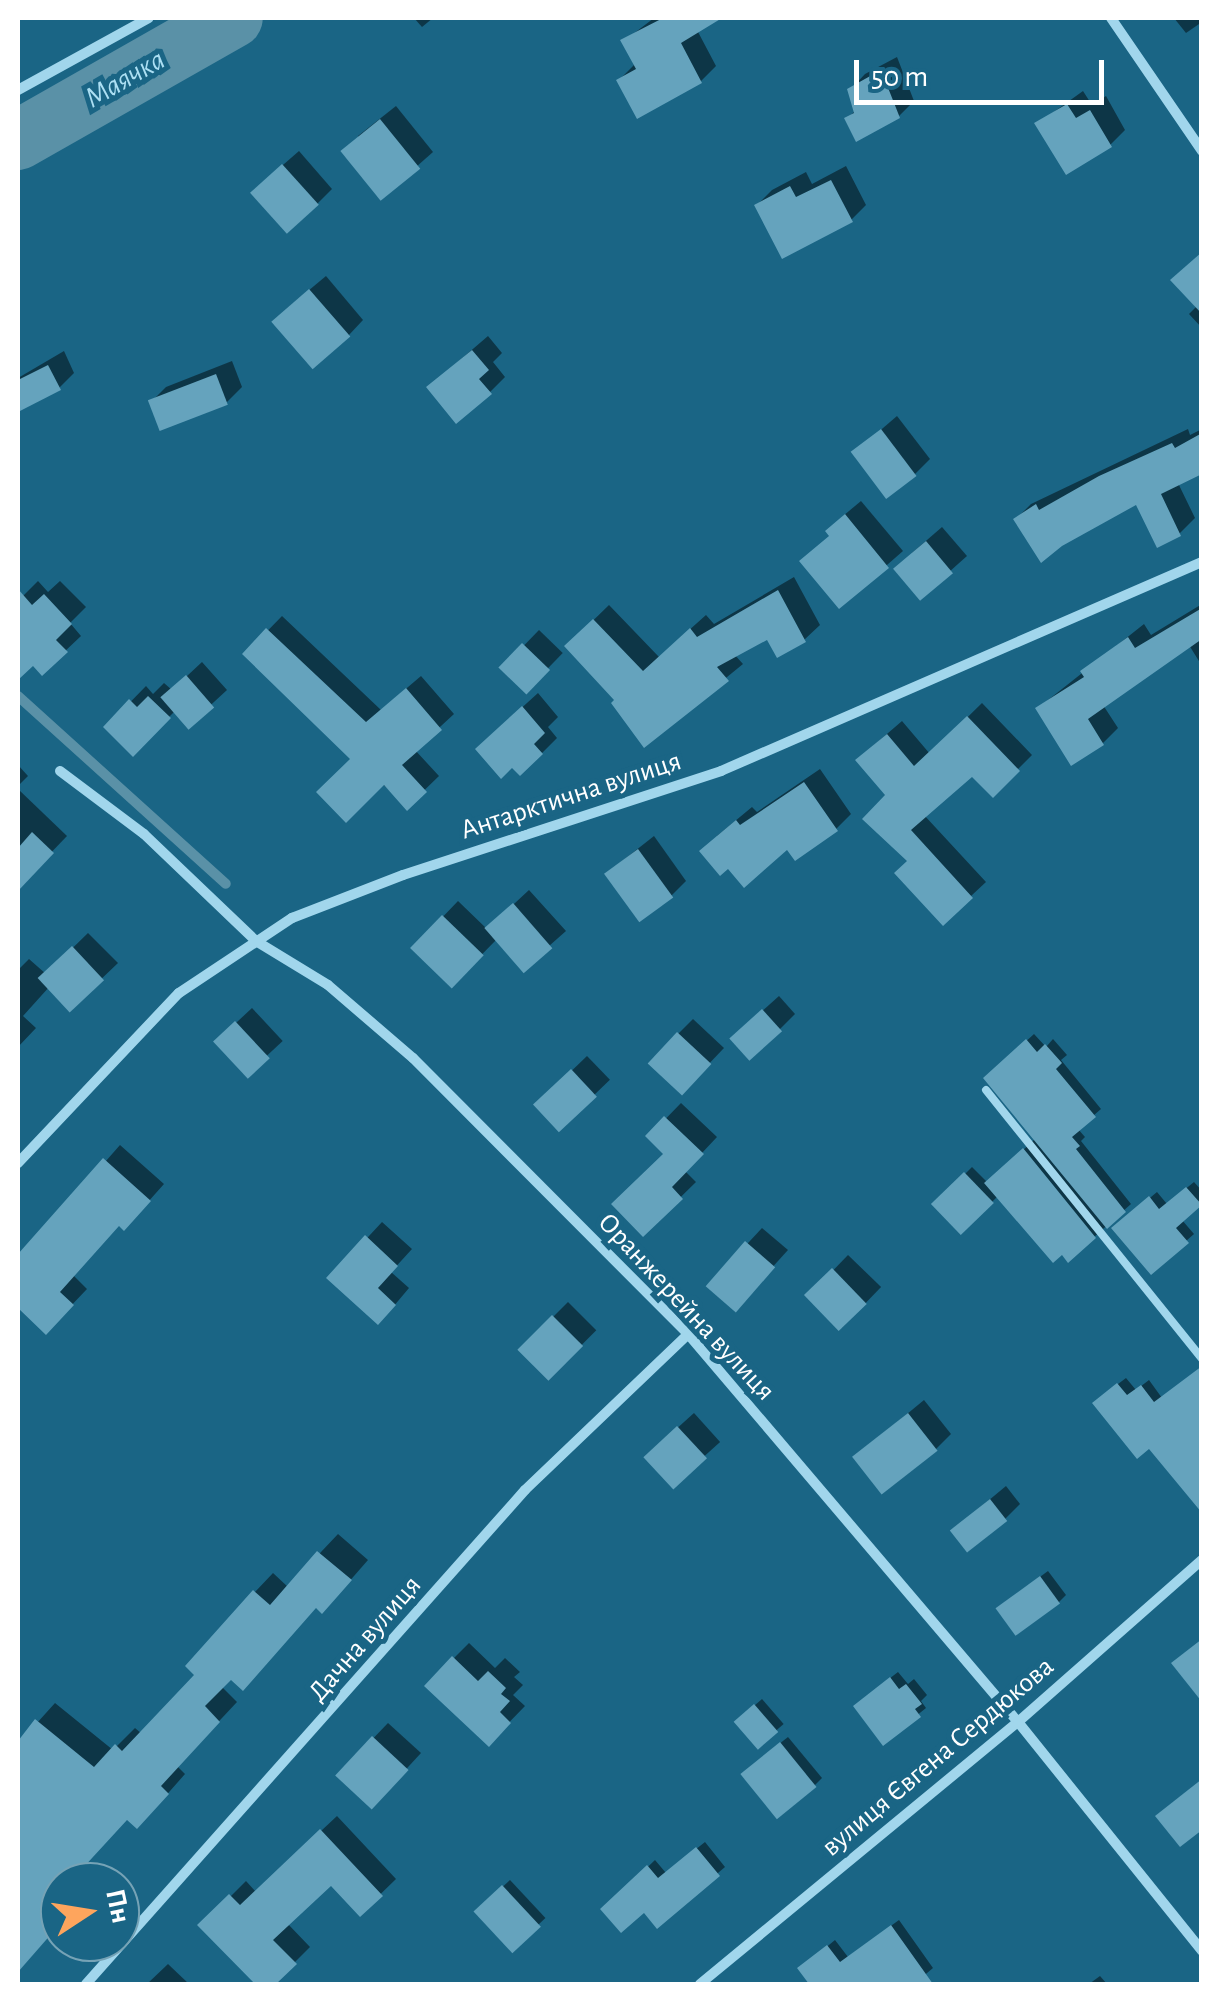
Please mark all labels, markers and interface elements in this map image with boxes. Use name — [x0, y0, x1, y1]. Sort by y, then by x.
scale bar — [859, 40, 1109, 102]
water label: Маячка — [79, 42, 171, 116]
text: 50 m — [871, 62, 928, 92]
street label: Антарктична вулиця — [456, 744, 686, 848]
street label: Оранжерейна вулиця — [590, 1206, 782, 1408]
street label: Дачна вулиця — [301, 1569, 429, 1709]
street label: вулиця Євгена Сердюкова — [815, 1650, 1061, 1864]
north arrow — [40, 1862, 140, 1962]
text: Пн — [100, 1887, 135, 1926]

